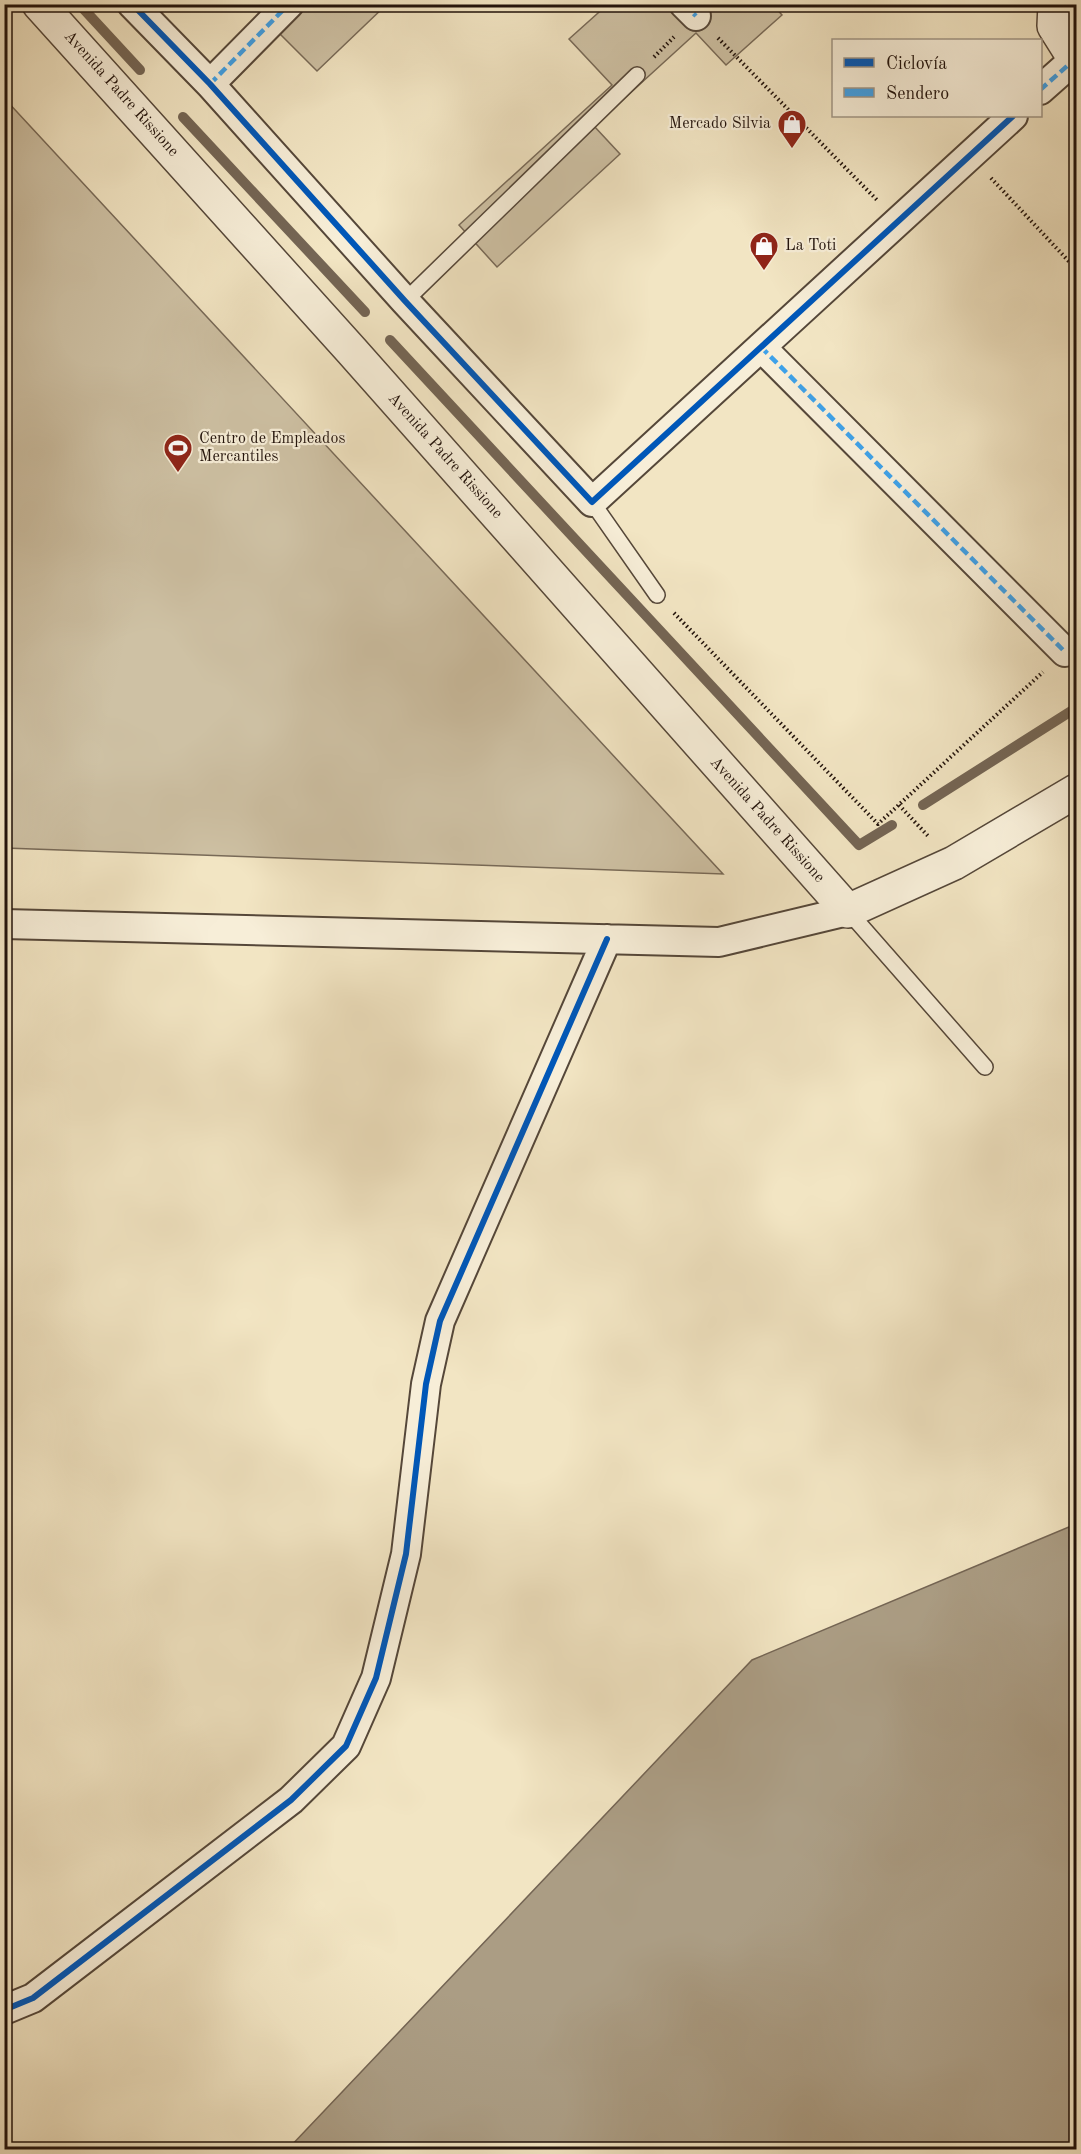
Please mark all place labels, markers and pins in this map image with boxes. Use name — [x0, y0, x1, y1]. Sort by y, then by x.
shop icon: Mercado Silvia — [776, 108, 808, 150]
place label: Mercado Silvia — [669, 116, 771, 132]
shop icon: La Toti — [748, 230, 780, 272]
place label: La Toti — [785, 238, 836, 254]
place label: Centro de Empleados Mercantiles — [199, 431, 345, 465]
sports icon: Centro de Empleados Mercantiles — [162, 432, 194, 474]

